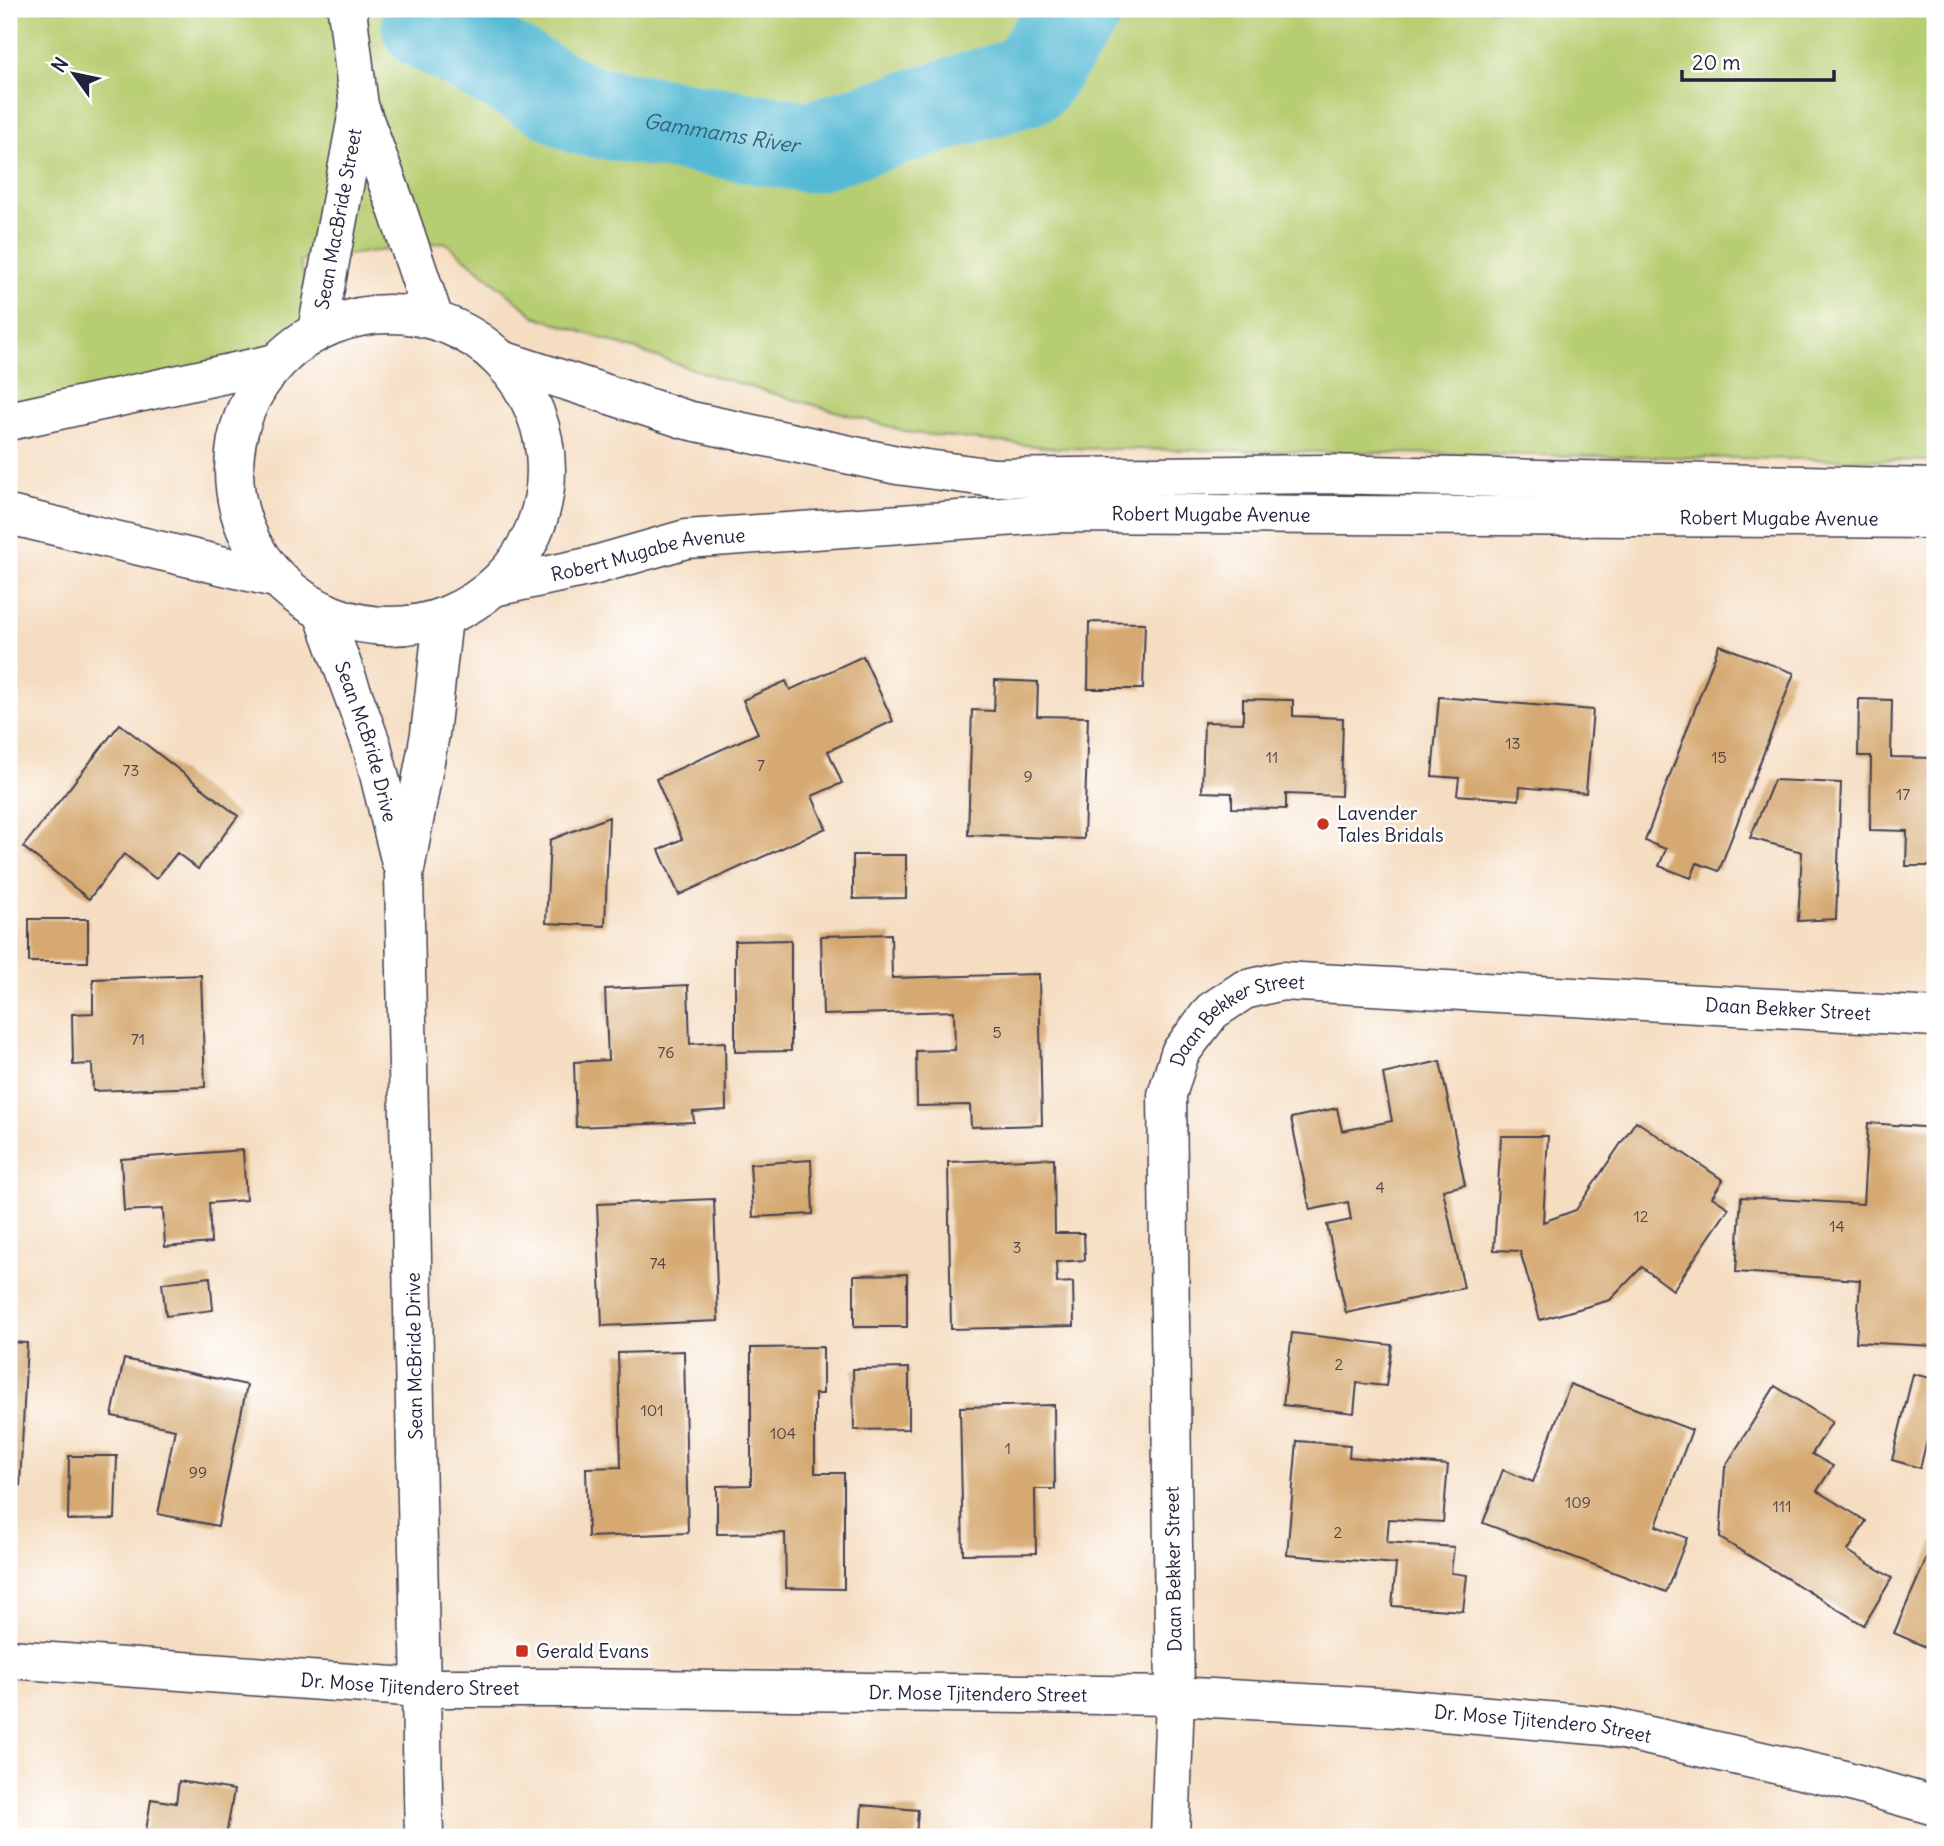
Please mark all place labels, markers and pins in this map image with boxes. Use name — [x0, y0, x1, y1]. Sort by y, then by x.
place label: Lavender Tales Bridals — [1337, 801, 1444, 847]
marker: Lavender Tales Bridals — [1315, 816, 1331, 832]
place label: Gerald Evans — [536, 1639, 649, 1663]
marker: Gerald Evans — [514, 1643, 530, 1659]

